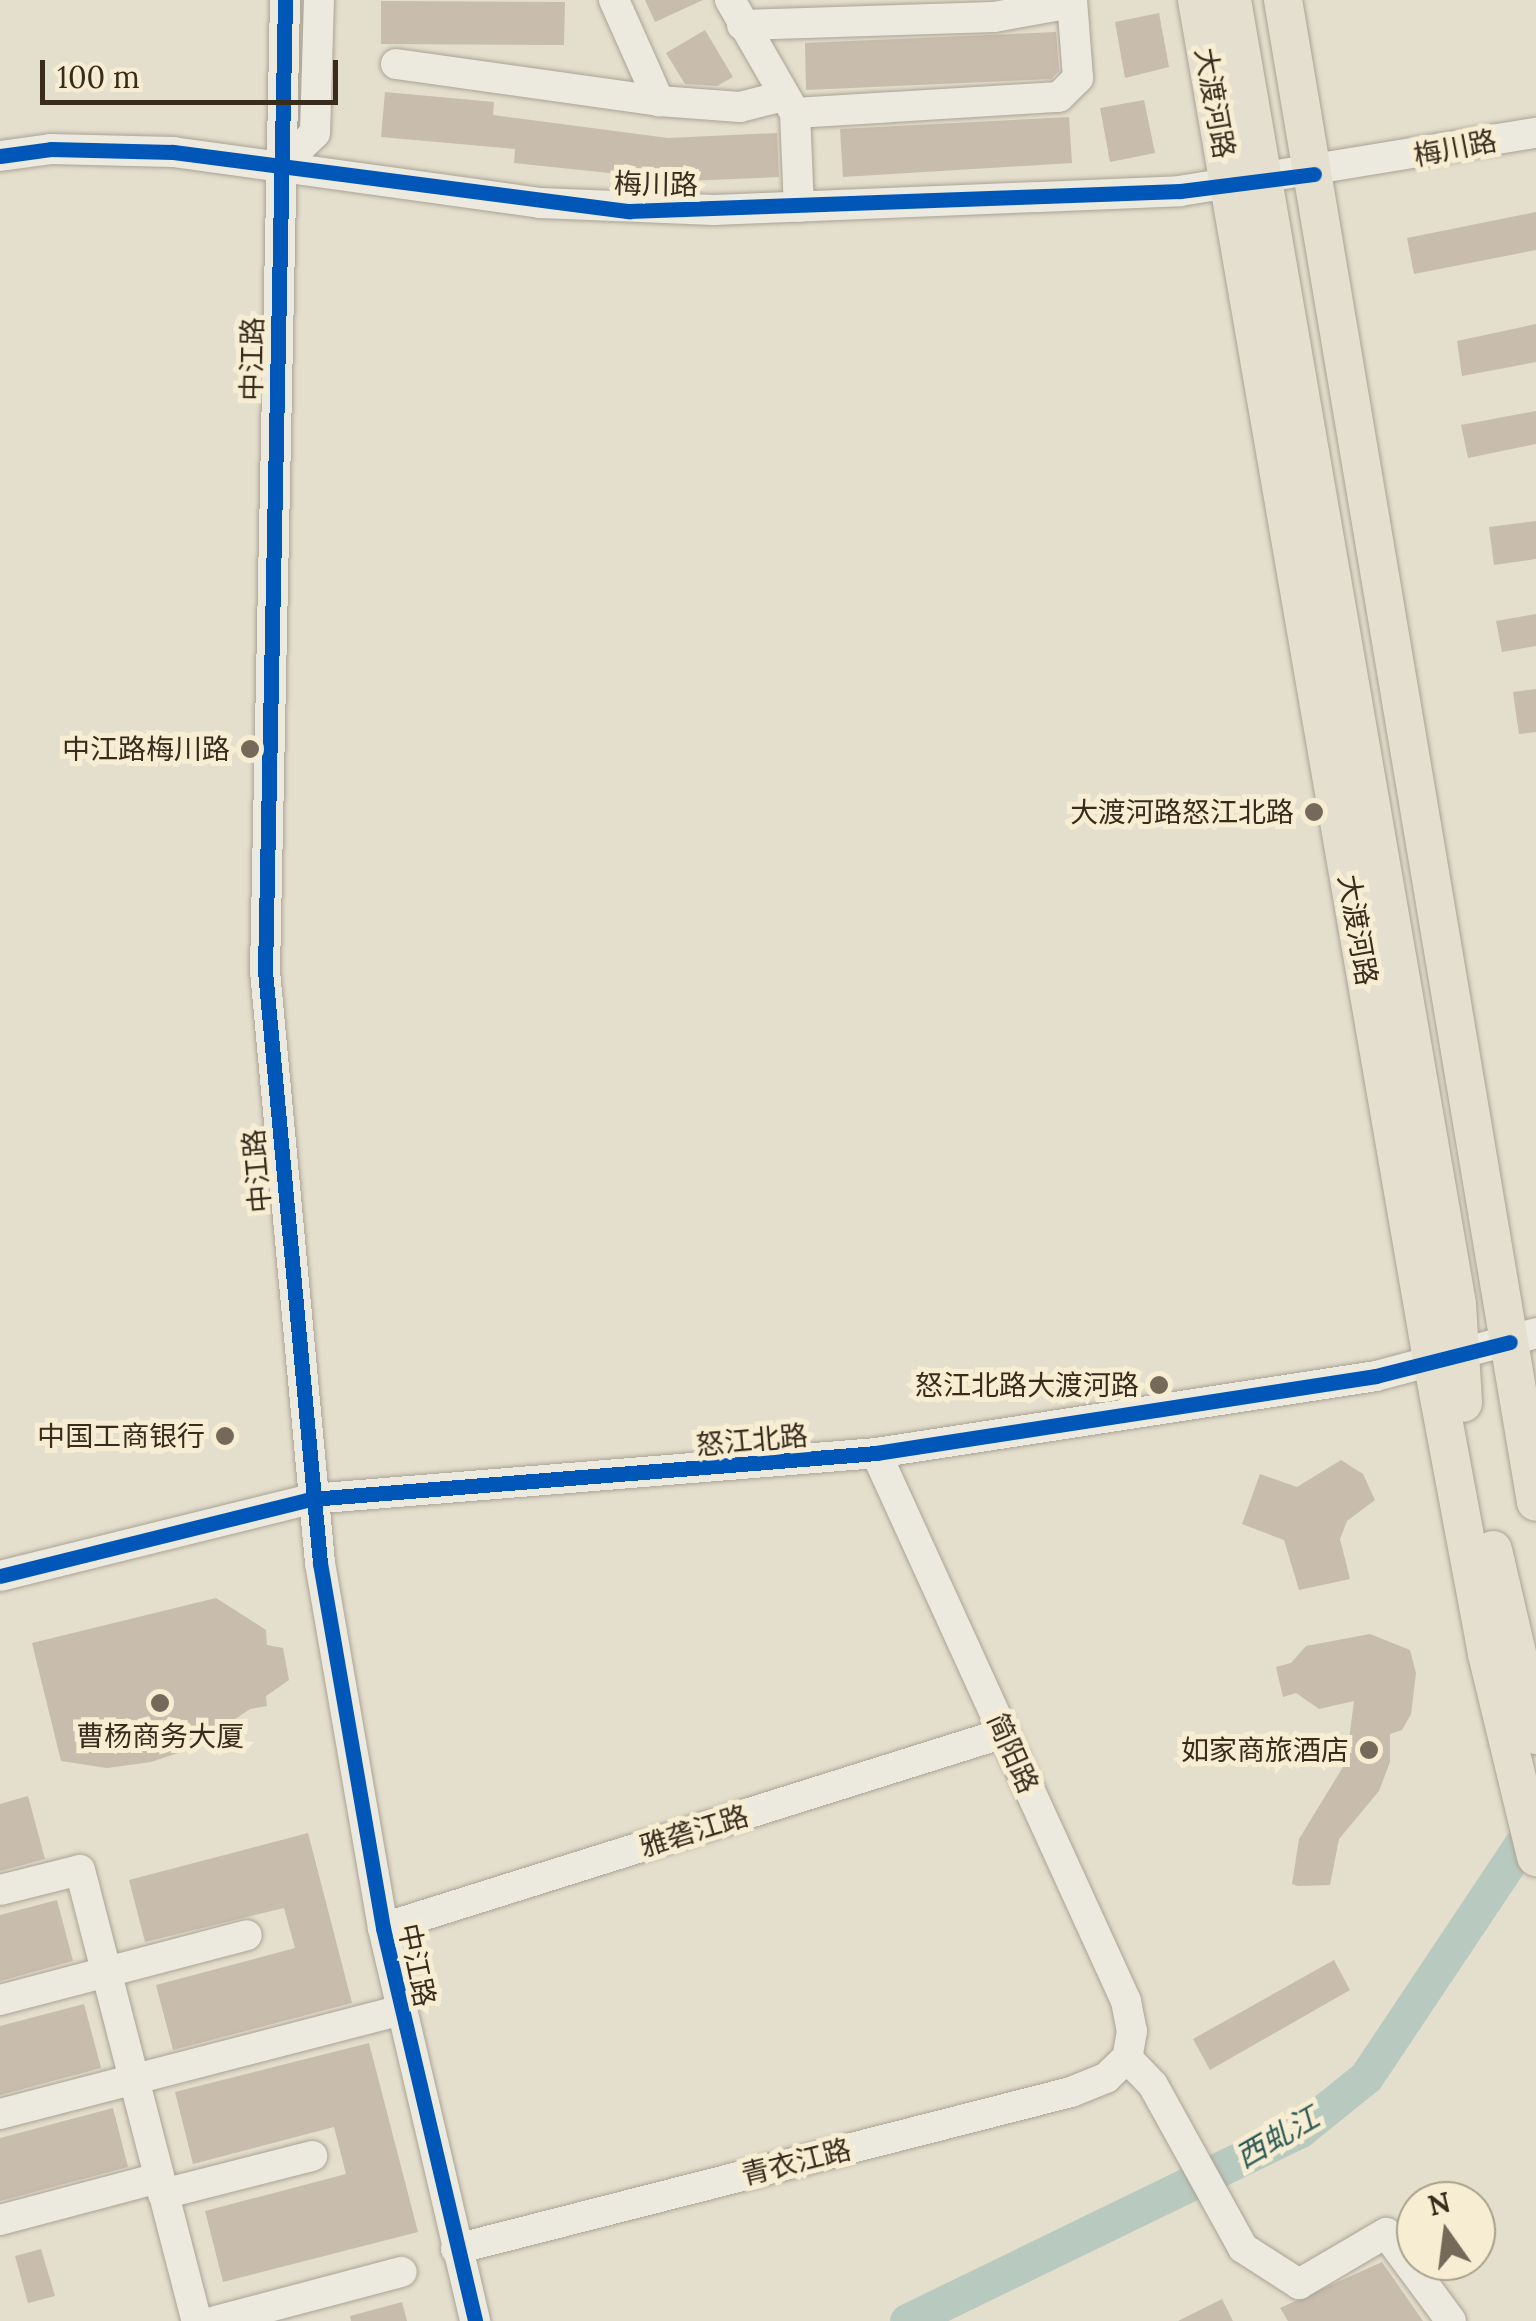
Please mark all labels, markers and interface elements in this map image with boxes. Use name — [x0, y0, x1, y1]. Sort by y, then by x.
scale bar — [45, 40, 342, 102]
street label: 大渡河路 — [1189, 45, 1241, 161]
text: 100 m — [57, 58, 140, 96]
street label: 梅川路 — [1411, 123, 1499, 173]
street label: 梅川路 — [614, 166, 698, 202]
street label: 中江路 — [234, 317, 270, 401]
place label: 中江路梅川路 — [62, 732, 230, 766]
marker: 中江路梅川路 — [239, 738, 261, 760]
place label: 大渡河路怒江北路 — [1070, 795, 1294, 829]
marker: 大渡河路怒江北路 — [1303, 801, 1325, 823]
street label: 大渡河路 — [1332, 872, 1384, 988]
street label: 中江路 — [237, 1128, 277, 1214]
place label: 怒江北路大渡河路 — [915, 1368, 1139, 1402]
marker: 怒江北路大渡河路 — [1148, 1374, 1170, 1396]
street label: 怒江北路 — [695, 1418, 809, 1462]
place label: 中国工商银行 — [37, 1419, 205, 1453]
marker: 中国工商银行 — [214, 1425, 236, 1447]
marker: 曹杨商务大厦 — [149, 1692, 171, 1714]
street label: 简阳路 — [981, 1708, 1045, 1798]
place label: 曹杨商务大厦 — [76, 1719, 244, 1753]
place label: 如家商旅酒店 — [1181, 1733, 1349, 1767]
marker: 如家商旅酒店 — [1358, 1739, 1380, 1761]
street label: 雅砻江路 — [636, 1799, 752, 1863]
street label: 中江路 — [392, 1920, 442, 2010]
water label: 西虬江 — [1229, 2099, 1325, 2175]
street label: 青衣江路 — [738, 2132, 854, 2192]
north arrow — [1396, 2181, 1496, 2281]
text: N — [1424, 2184, 1454, 2224]

